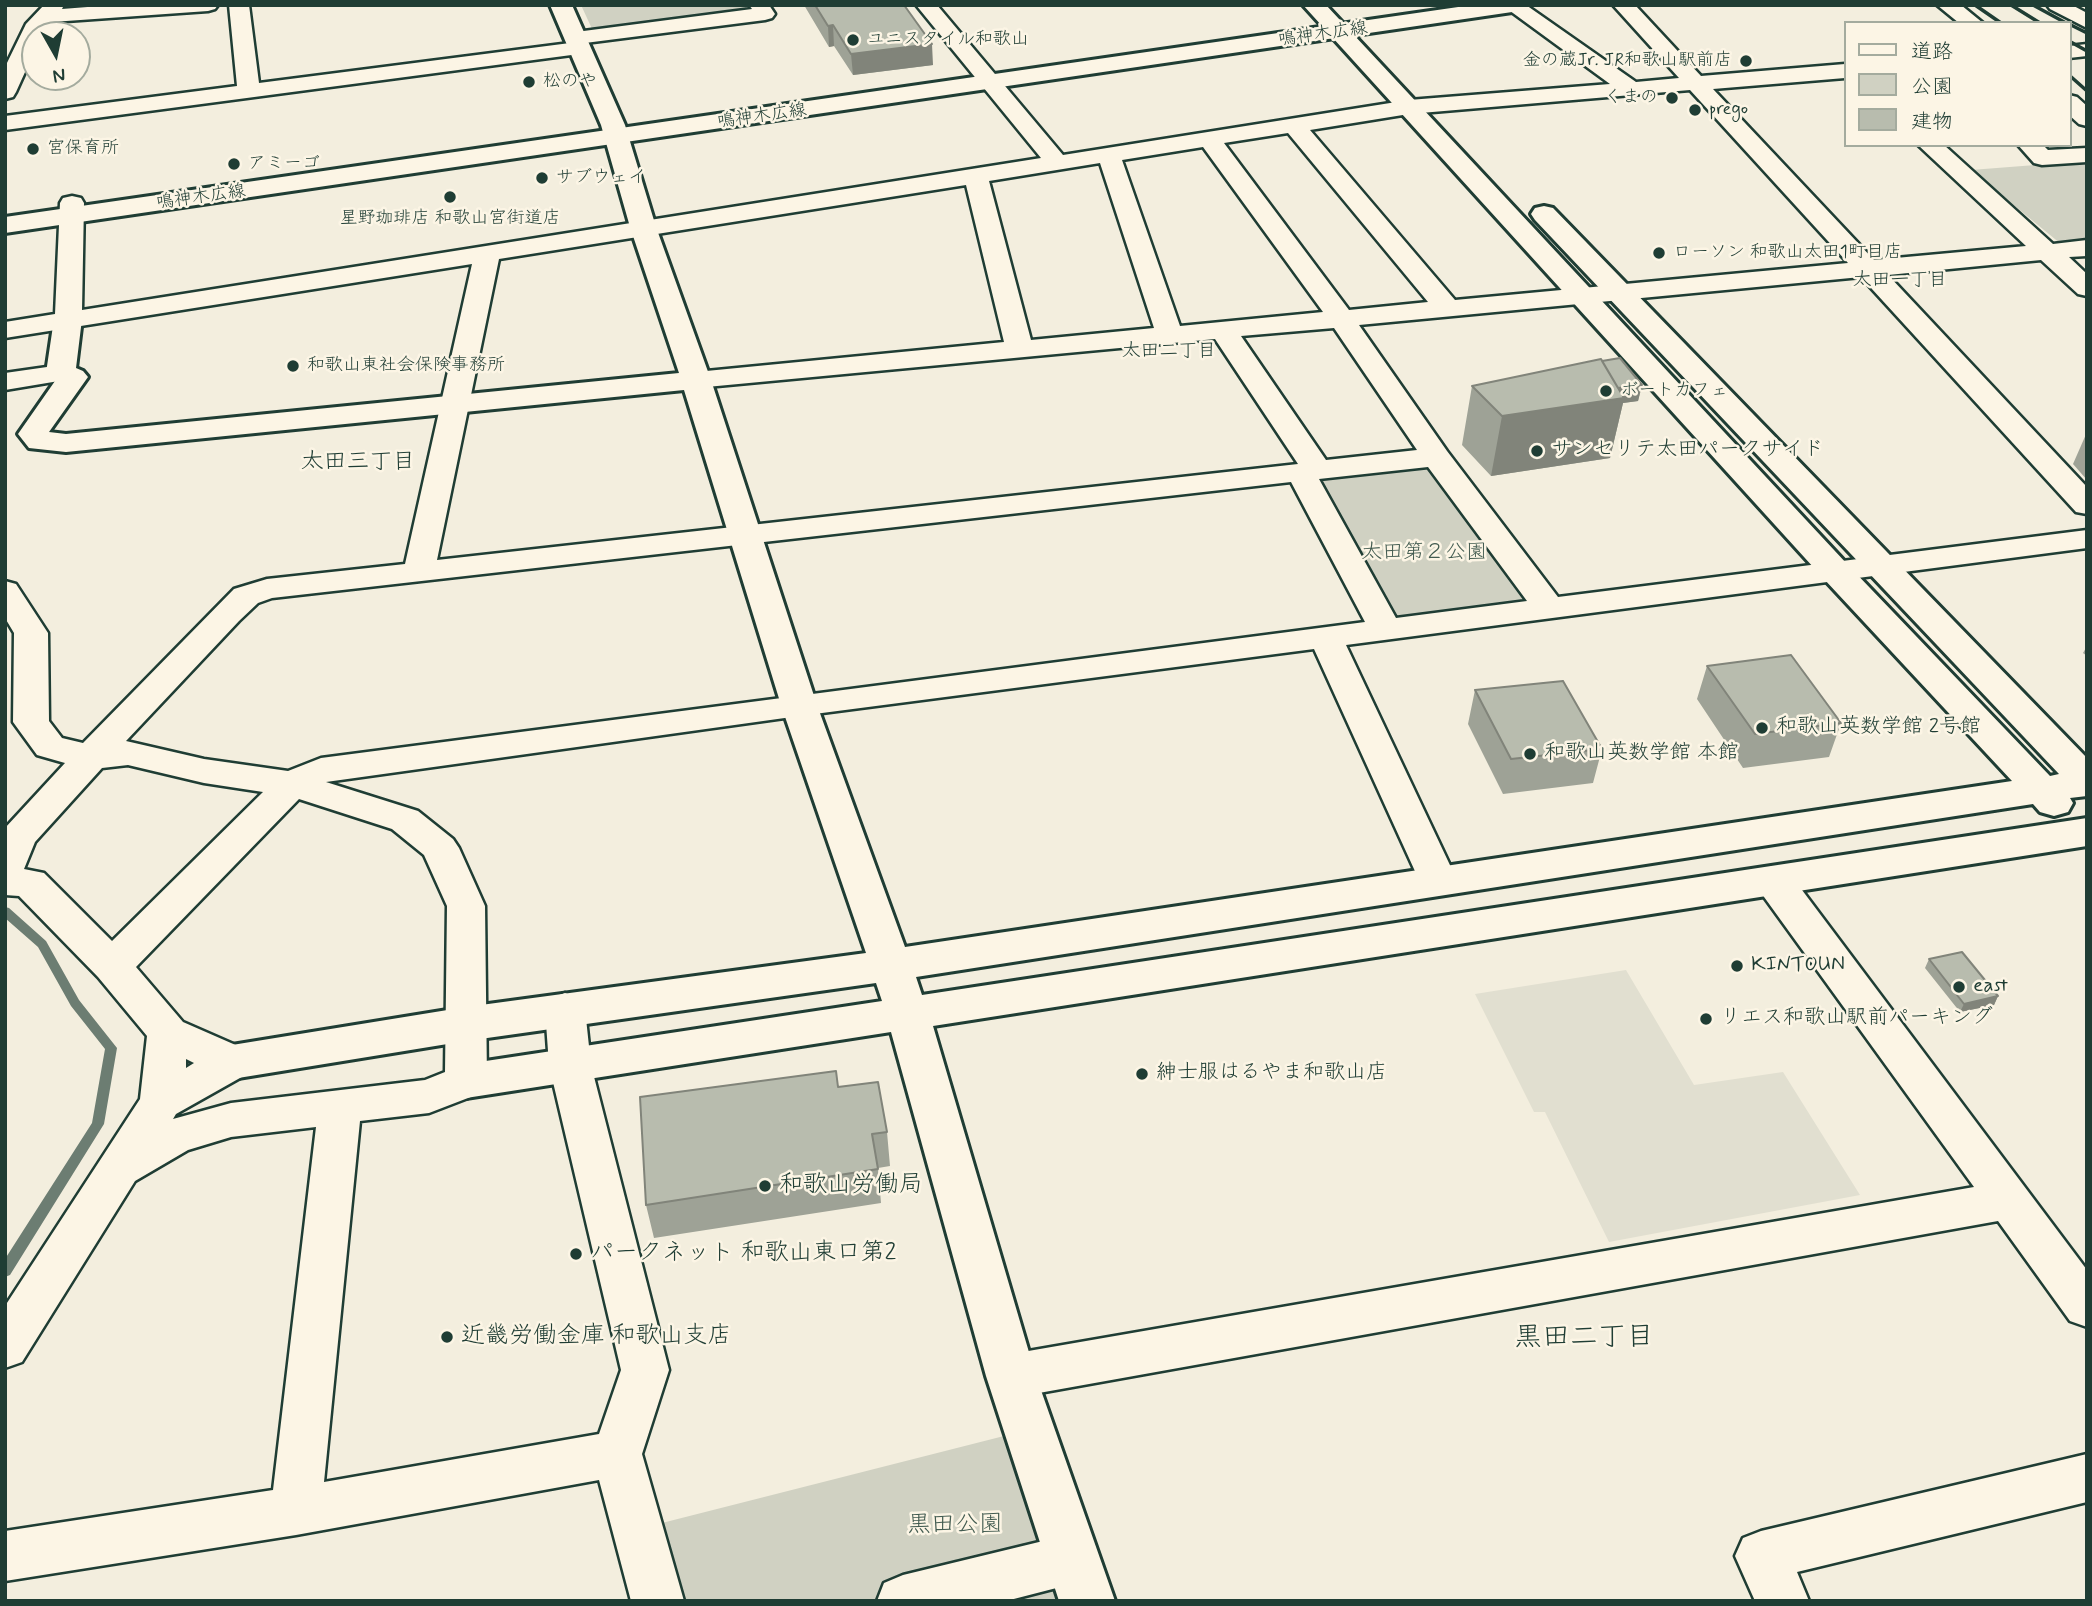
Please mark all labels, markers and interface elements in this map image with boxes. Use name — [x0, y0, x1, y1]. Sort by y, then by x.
street label: 鳴神木広線 — [1277, 18, 1369, 52]
north arrow — [21, 21, 91, 91]
legend — [1843, 21, 2071, 147]
place label: ユニスタイル和歌山 — [867, 29, 1029, 51]
marker: ユニスタイル和歌山 — [845, 32, 861, 48]
text: 道路 — [1911, 38, 1953, 66]
place label: 金の蔵Jr. JR和歌山駅前店 — [1523, 50, 1732, 72]
marker: 金の蔵Jr. JR和歌山駅前店 — [1738, 53, 1754, 69]
text: N — [51, 62, 67, 89]
place label: 松のや — [543, 71, 597, 93]
text: 公園 — [1911, 73, 1953, 101]
marker: 松のや — [521, 74, 537, 90]
place label: くまの — [1604, 87, 1658, 109]
marker: くまの — [1664, 90, 1680, 106]
place label: prego — [1709, 99, 1748, 121]
street label: 鳴神木広線 — [716, 100, 808, 134]
marker: prego — [1687, 102, 1703, 118]
text: 建物 — [1911, 108, 1953, 136]
place label: 宮保育所 — [47, 138, 119, 160]
marker: 宮保育所 — [25, 141, 41, 157]
place label: アミーゴ — [248, 153, 320, 175]
marker: アミーゴ — [226, 156, 242, 172]
place label: サブウェイ — [556, 167, 646, 189]
marker: サブウェイ — [534, 170, 550, 186]
street label: 鳴神木広線 — [155, 181, 247, 215]
marker: 星野珈琲店 和歌山宮街道店 — [442, 189, 458, 205]
place label: 星野珈琲店 和歌山宮街道店 — [340, 208, 560, 230]
place label: ローソン 和歌山太田1町目店 — [1673, 242, 1902, 264]
marker: ローソン 和歌山太田1町目店 — [1651, 245, 1667, 261]
district label: 太田一丁目 — [1853, 270, 1947, 292]
district label: 太田二丁目 — [1122, 341, 1216, 363]
place label: 和歌山東社会保険事務所 — [307, 355, 505, 377]
marker: 和歌山東社会保険事務所 — [285, 358, 301, 374]
place label: ボートカフェ — [1620, 380, 1728, 402]
marker: ボートカフェ — [1598, 383, 1614, 399]
place label: サンセリテ太田パークサイド — [1551, 438, 1824, 464]
marker: サンセリテ太田パークサイド — [1529, 443, 1545, 459]
district label: 太田三丁目 — [301, 449, 415, 477]
park label: 太田第２公園 — [1361, 541, 1487, 567]
place label: 和歌山英数学館 2号館 — [1776, 715, 1981, 741]
marker: 和歌山英数学館 2号館 — [1754, 720, 1770, 736]
place label: 和歌山英数学館 本館 — [1544, 741, 1739, 767]
marker: 和歌山英数学館 本館 — [1522, 746, 1538, 762]
place label: KINTOUN — [1751, 953, 1845, 979]
marker: KINTOUN — [1729, 958, 1745, 974]
place label: east — [1973, 974, 2008, 1000]
marker: east — [1951, 979, 1967, 995]
place label: リエス和歌山駅前パーキング — [1720, 1006, 1993, 1032]
marker: リエス和歌山駅前パーキング — [1698, 1011, 1714, 1027]
place label: 紳士服はるやま和歌山店 — [1156, 1061, 1387, 1087]
marker: 紳士服はるやま和歌山店 — [1134, 1066, 1150, 1082]
place label: 和歌山労働局 — [779, 1172, 923, 1200]
marker: 和歌山労働局 — [757, 1178, 773, 1194]
place label: パークネット 和歌山東口第2 — [590, 1240, 896, 1268]
marker: パークネット 和歌山東口第2 — [568, 1246, 584, 1262]
district label: 黒田二丁目 — [1514, 1322, 1654, 1356]
place label: 近畿労働金庫 和歌山支店 — [461, 1323, 731, 1351]
marker: 近畿労働金庫 和歌山支店 — [439, 1329, 455, 1345]
park label: 黒田公園 — [907, 1512, 1003, 1540]

